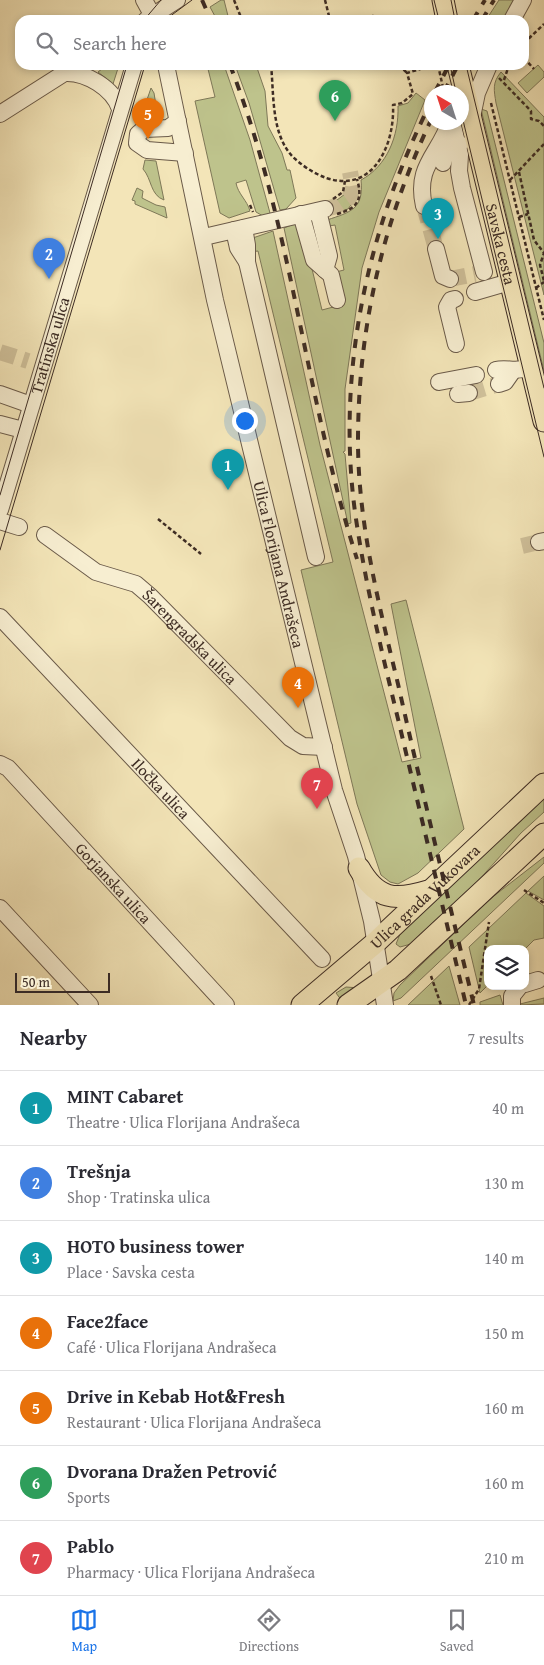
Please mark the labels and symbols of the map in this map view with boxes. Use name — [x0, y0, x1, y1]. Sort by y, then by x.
pin: 6 — [319, 80, 351, 121]
north arrow — [424, 85, 469, 130]
pin: 5 — [132, 98, 164, 139]
pin: 3 — [422, 198, 454, 239]
street label: Savska cesta — [480, 201, 523, 287]
pin: 2 — [33, 238, 65, 279]
street label: Tratinska ulica — [24, 294, 76, 397]
your location — [232, 408, 258, 434]
pin: 1 — [212, 449, 244, 490]
street label: Ulica Florijana Andrašeca — [247, 478, 311, 651]
street label: Šarengradska ulica — [137, 583, 243, 690]
pin: 4 — [282, 667, 314, 708]
street label: Iločka ulica — [126, 752, 196, 824]
pin: 7 — [301, 768, 333, 809]
street label: Gorjanska ulica — [70, 837, 158, 929]
street label: Ulica grada Vukovara — [364, 838, 485, 954]
scale bar — [15, 970, 110, 993]

